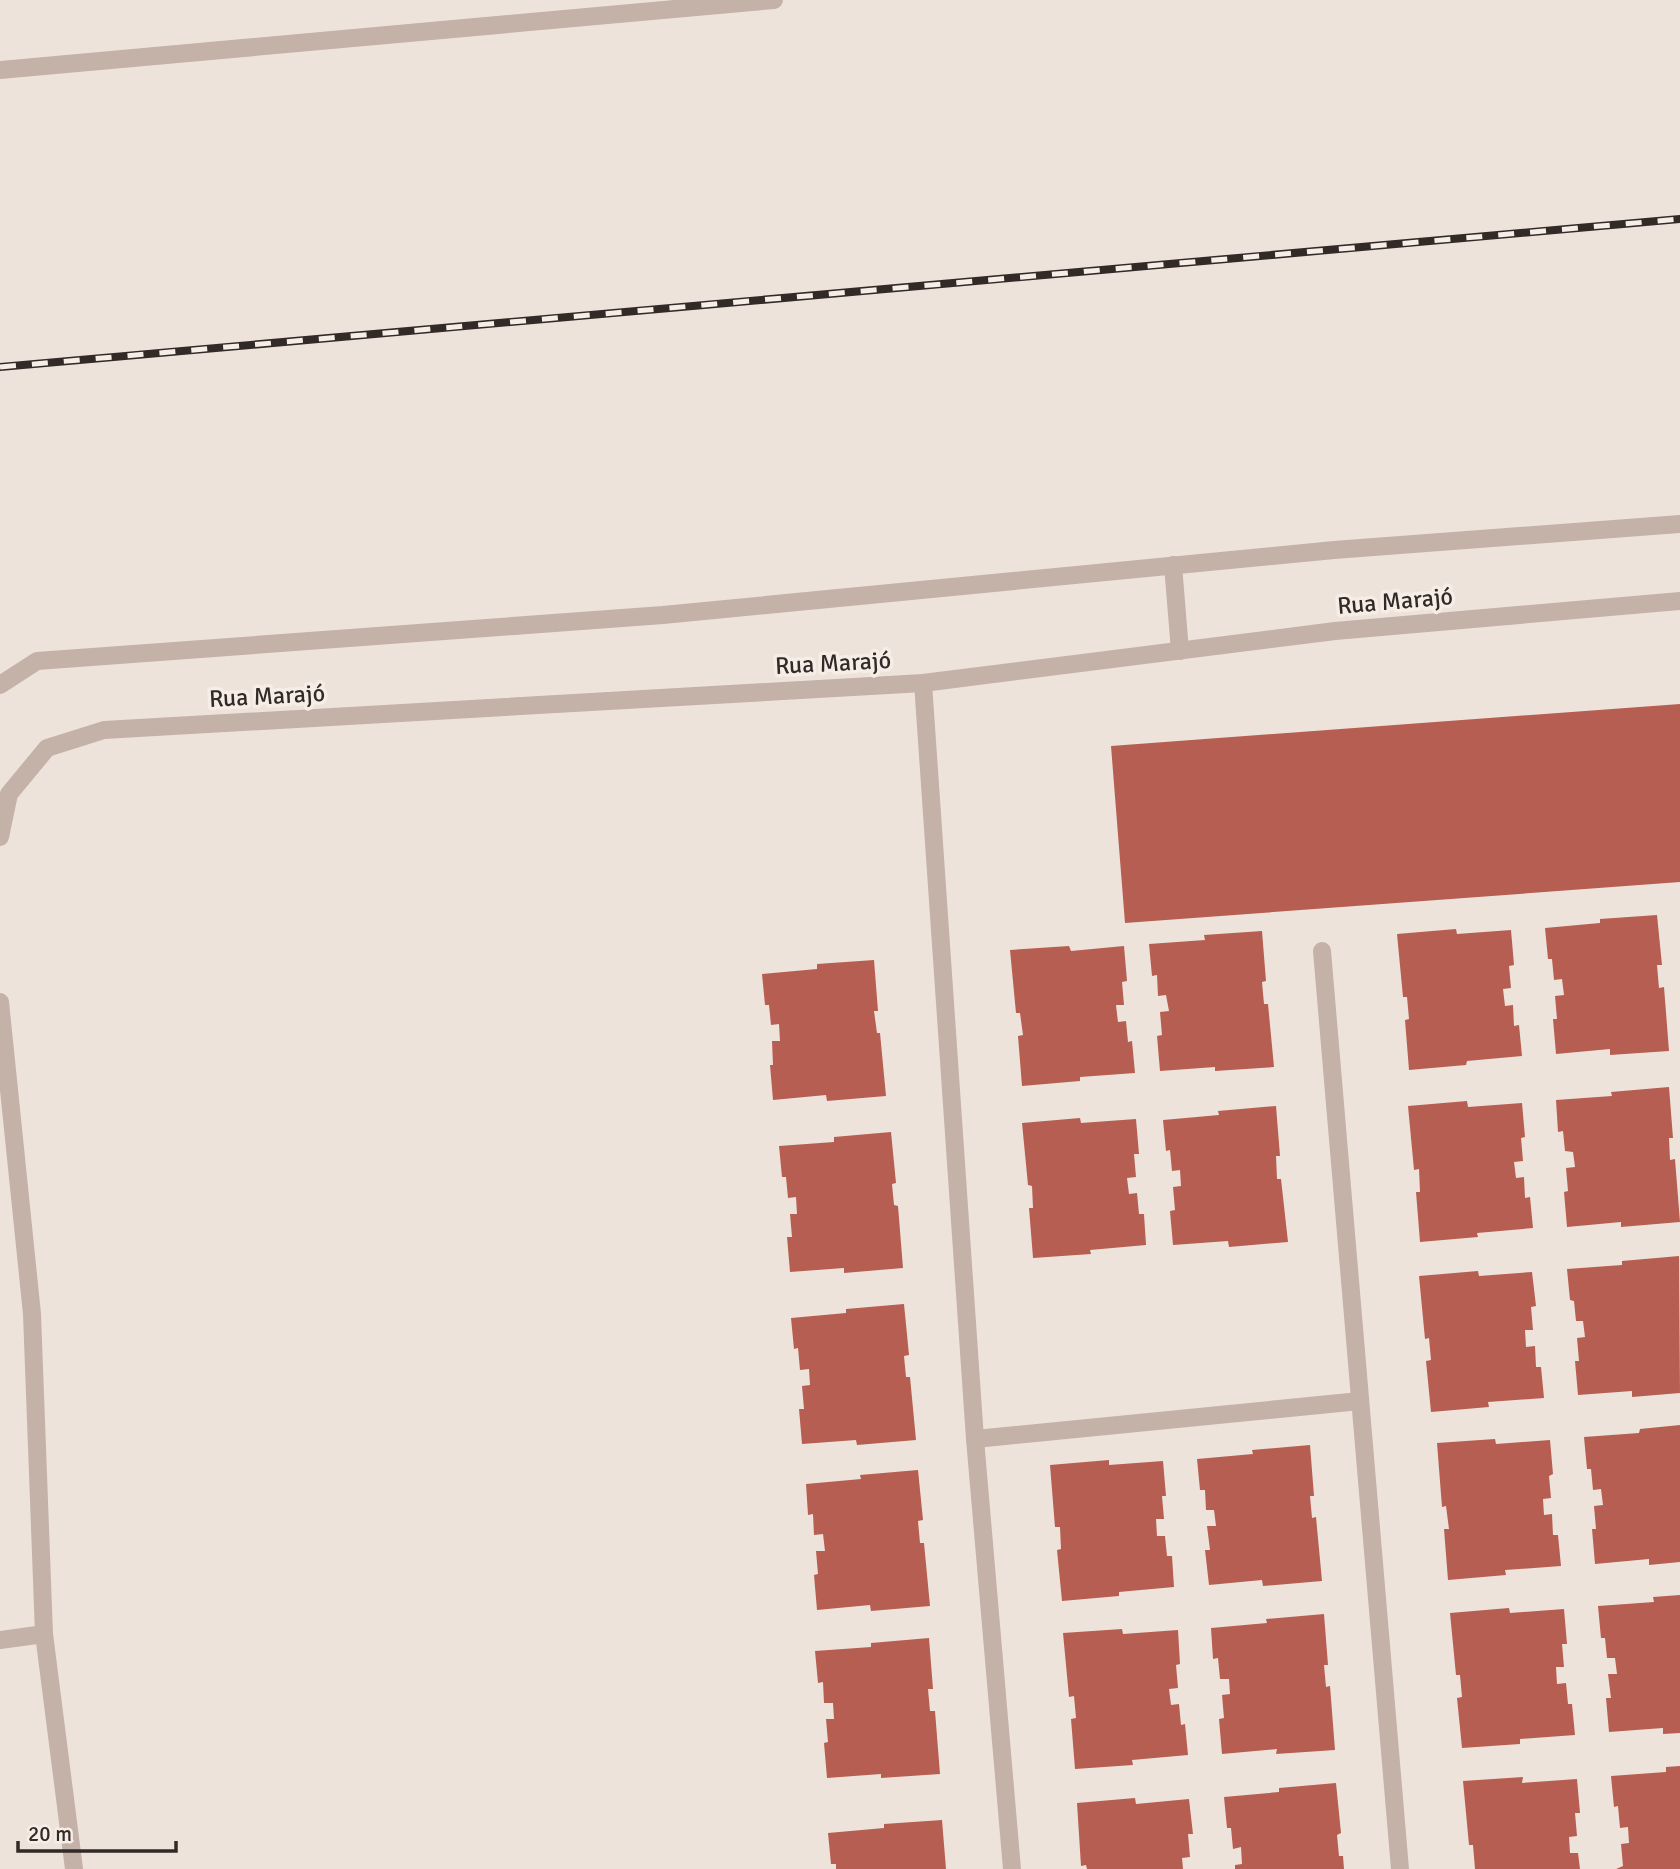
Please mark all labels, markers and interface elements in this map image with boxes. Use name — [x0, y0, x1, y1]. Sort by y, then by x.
street label: Rua Marajó — [1336, 581, 1454, 621]
street label: Rua Marajó — [774, 645, 892, 681]
street label: Rua Marajó — [208, 678, 326, 714]
scale bar — [18, 1810, 175, 1854]
text: 20 m — [28, 1821, 72, 1847]

